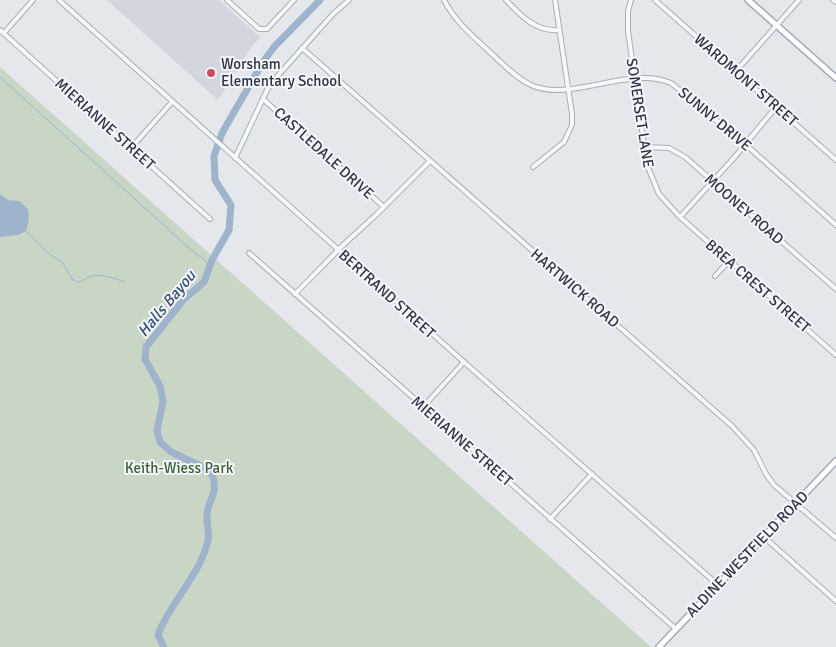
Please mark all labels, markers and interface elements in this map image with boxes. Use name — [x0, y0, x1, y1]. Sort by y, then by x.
street label: WARDMONT STREET — [690, 30, 802, 130]
place label: Worsham Elementary School — [221, 55, 342, 90]
street label: SOMERSET LANE — [622, 57, 658, 169]
marker: Worsham Elementary School — [205, 67, 217, 79]
street label: MIERIANNE STREET — [51, 74, 159, 174]
street label: SUNNY DRIVE — [675, 83, 755, 155]
street label: CASTLEDALE DRIVE — [270, 103, 378, 203]
street label: MOONEY ROAD — [701, 170, 787, 248]
street label: BREA CREST STREET — [702, 236, 815, 337]
street label: HARTWICK ROAD — [527, 245, 623, 331]
street label: BERTRAND STREET — [335, 246, 439, 343]
water label: Halls Bayou — [133, 265, 201, 341]
street label: MIERIANNE STREET — [408, 392, 517, 490]
park label: Keith-Wiess Park — [125, 459, 234, 477]
street label: ALDINE WESTFIELD ROAD — [682, 487, 812, 621]

